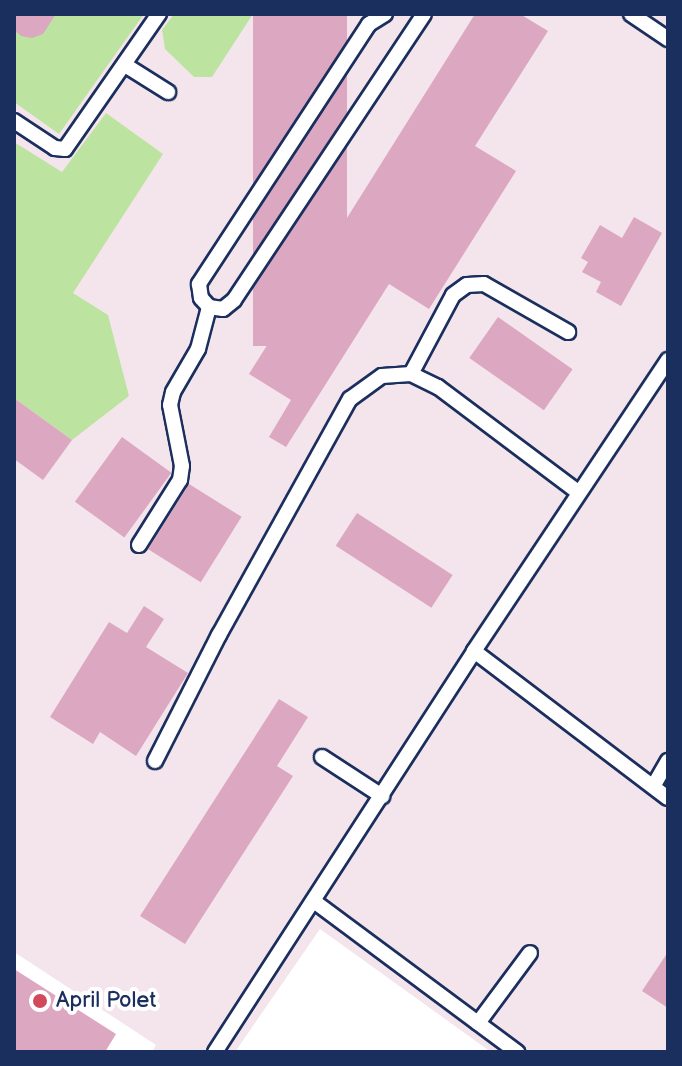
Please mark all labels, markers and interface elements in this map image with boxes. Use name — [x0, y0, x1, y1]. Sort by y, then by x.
place label: April Polet — [56, 988, 156, 1014]
marker: April Polet — [31, 992, 49, 1010]

